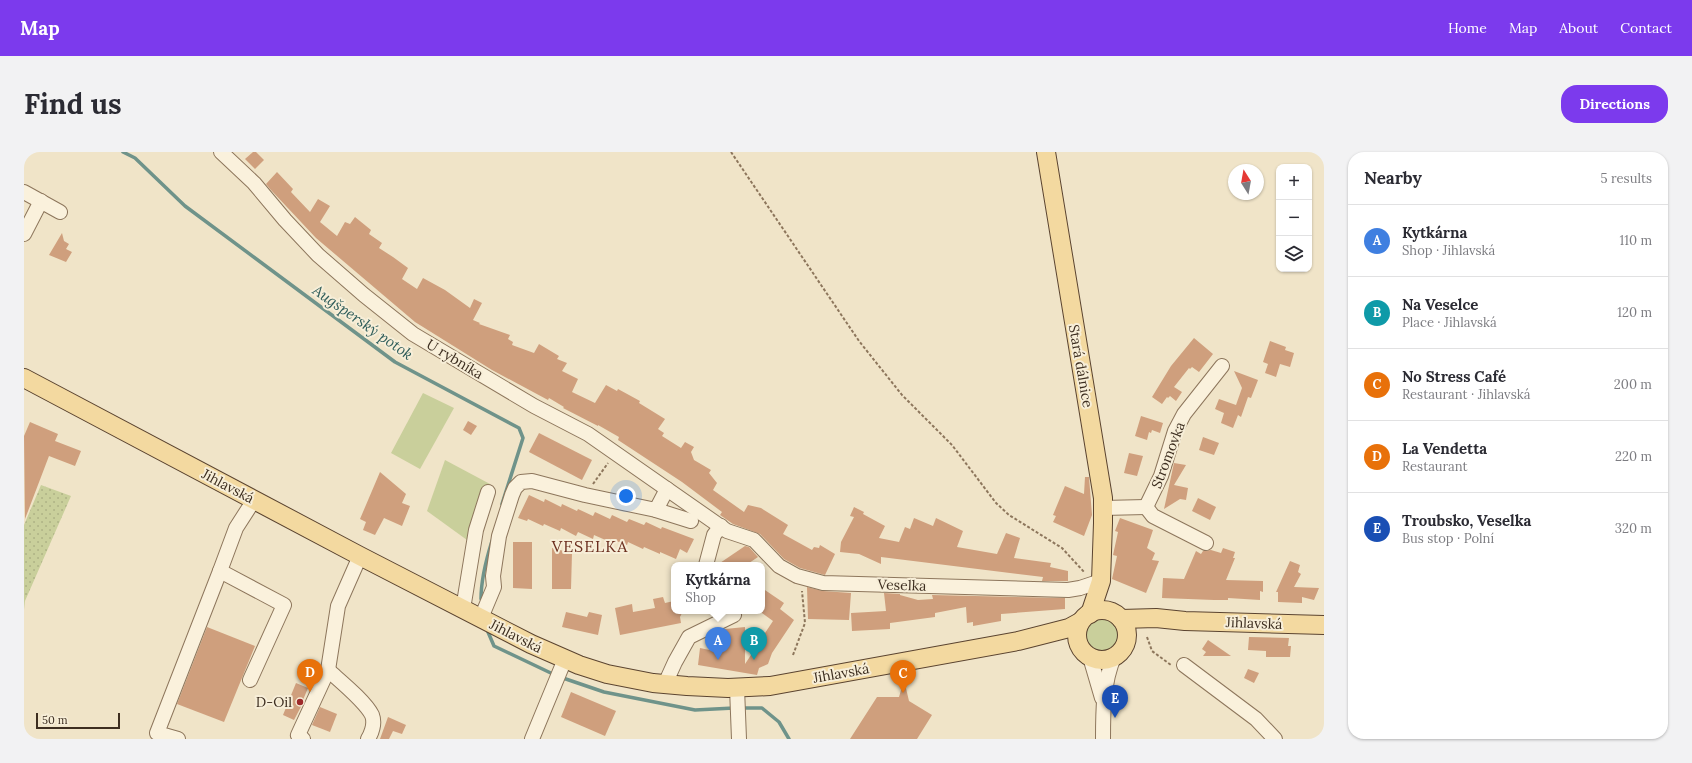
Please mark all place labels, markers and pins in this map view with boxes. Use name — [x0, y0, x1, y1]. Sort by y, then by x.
pin: A — [705, 627, 731, 660]
pin: B — [741, 627, 767, 660]
pin: D — [297, 659, 323, 692]
pin: C — [890, 660, 916, 693]
pin: E — [1102, 685, 1128, 718]
place label: D-Oil — [256, 693, 292, 711]
marker: D-Oil — [295, 697, 305, 707]

